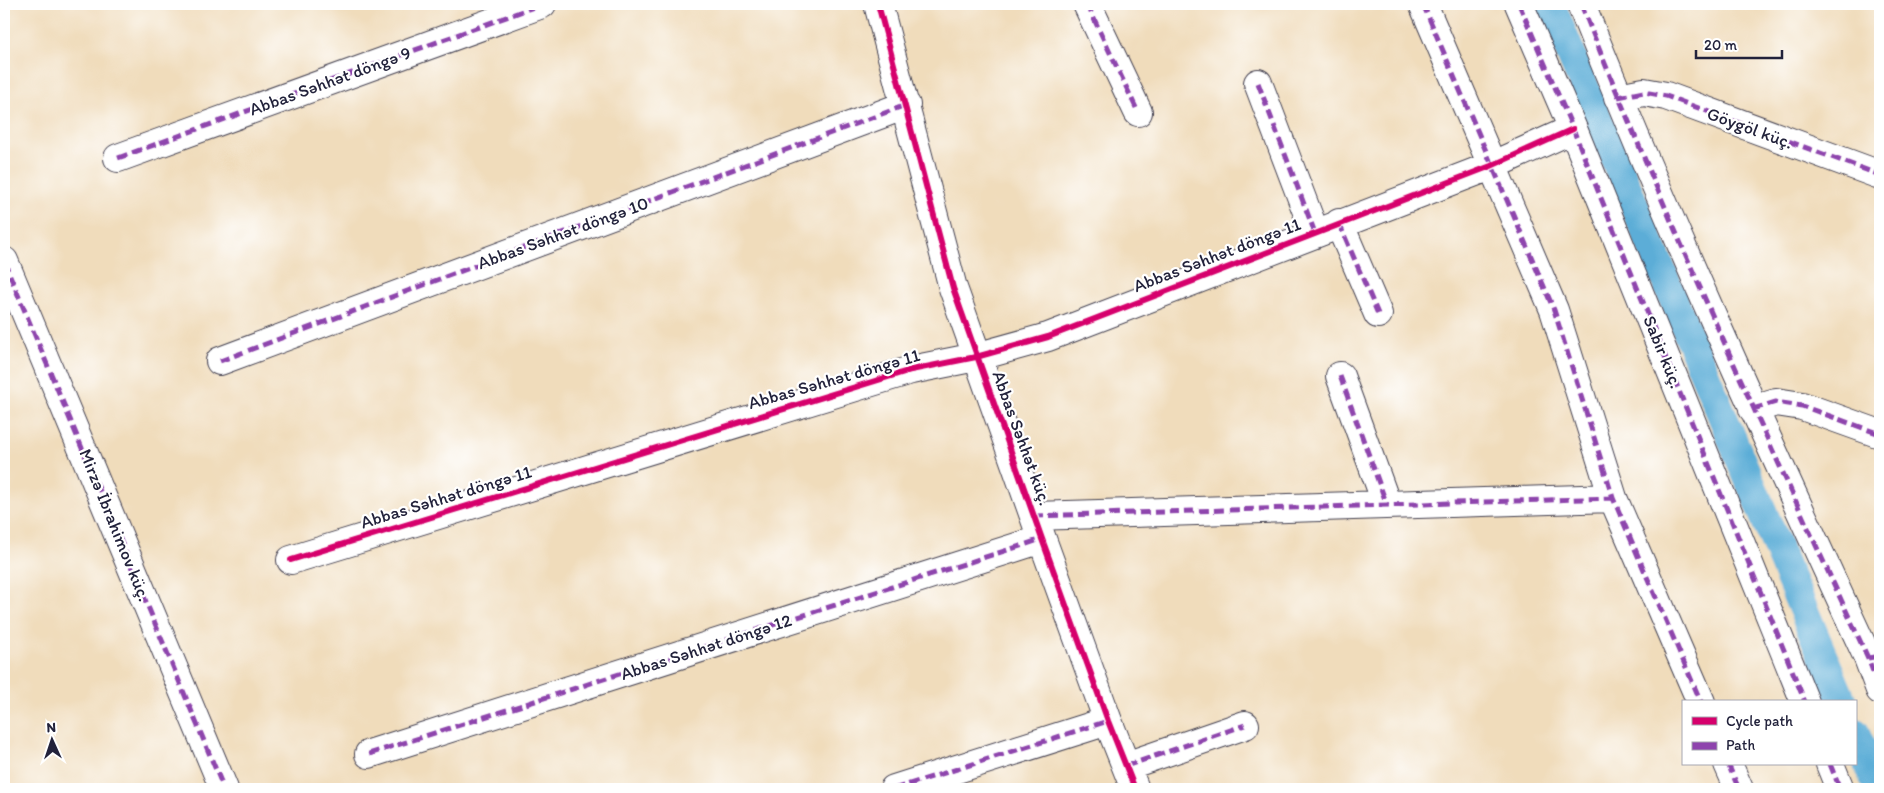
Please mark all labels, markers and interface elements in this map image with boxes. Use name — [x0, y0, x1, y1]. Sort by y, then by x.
scale bar — [1696, 28, 1783, 60]
text: 20 m — [1704, 36, 1738, 54]
street label: Abbas Səhhət döngə 9 — [246, 42, 414, 120]
street label: Göygöl küç. — [1704, 102, 1796, 154]
street label: Abbas Səhhət döngə 10 — [475, 192, 651, 274]
street label: Abbas Səhhət döngə 11 — [1130, 213, 1304, 297]
street label: Sabir küç. — [1638, 312, 1688, 392]
street label: Abbas Səhhət döngə 11 — [746, 344, 922, 414]
street label: Abbas Səhhət küç. — [987, 368, 1057, 508]
street label: Mirzə İbrahimov küç. — [74, 446, 156, 604]
street label: Abbas Səhhət döngə 11 — [358, 461, 534, 533]
street label: Abbas Səhhət döngə 12 — [618, 609, 795, 685]
legend — [1682, 700, 1856, 766]
text: Cycle path — [1726, 712, 1793, 730]
north arrow — [28, 716, 78, 766]
text: N — [46, 719, 57, 736]
text: Path — [1726, 736, 1755, 754]

